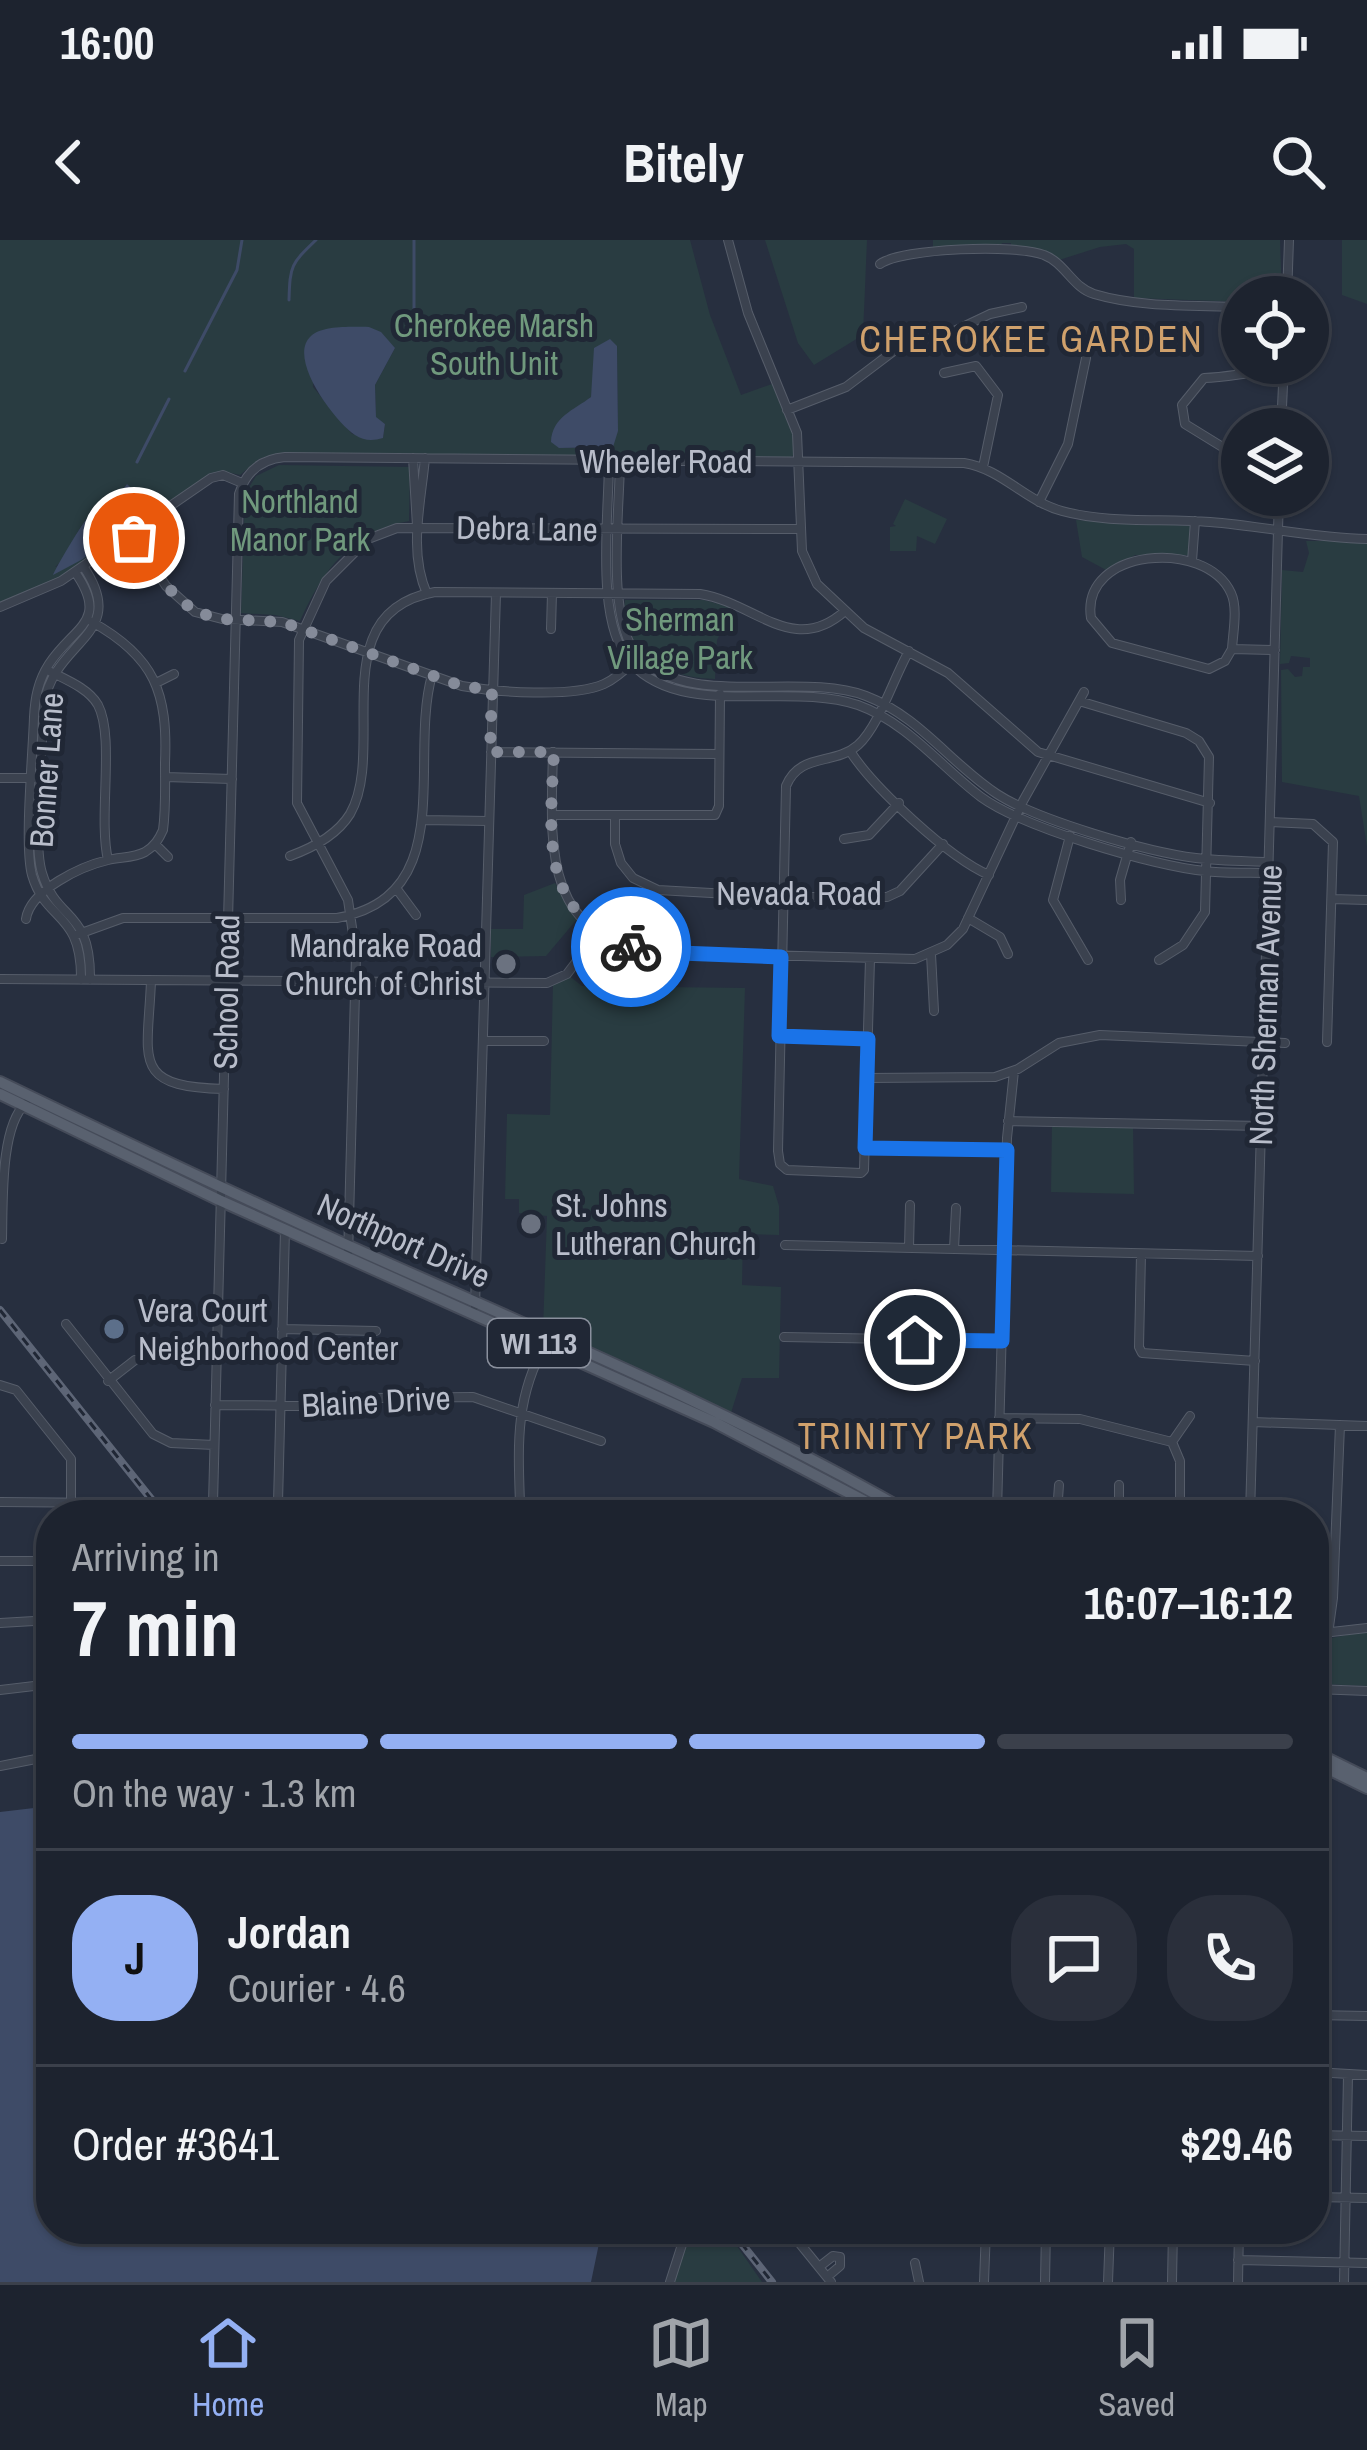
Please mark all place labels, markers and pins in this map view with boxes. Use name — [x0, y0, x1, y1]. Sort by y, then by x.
pin — [83, 487, 185, 589]
place label: Mandrake Road Church of Christ — [285, 923, 482, 1005]
marker: Mandrake Road Church of Christ — [493, 951, 519, 977]
place label: St. Johns Lutheran Church — [555, 1183, 757, 1265]
marker: St. Johns Lutheran Church — [518, 1211, 544, 1237]
place label: Vera Court Neighborhood Center — [138, 1288, 398, 1370]
pin — [864, 1289, 966, 1391]
marker: Vera Court Neighborhood Center — [101, 1316, 127, 1342]

